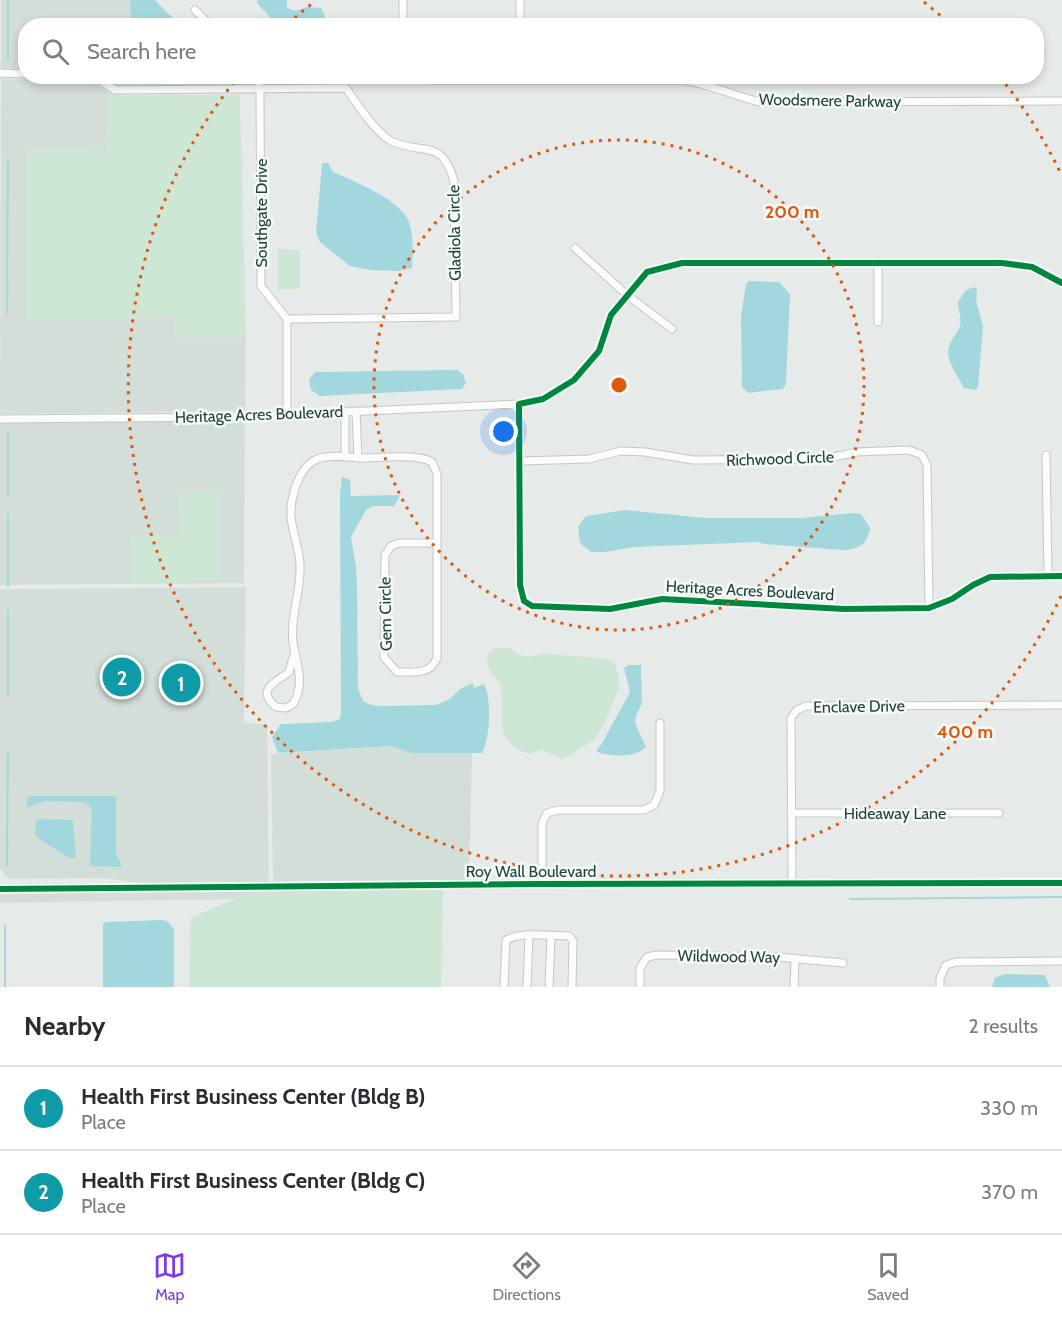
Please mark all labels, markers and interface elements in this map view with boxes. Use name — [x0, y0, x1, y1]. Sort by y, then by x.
search box — [18, 18, 1044, 84]
icon: search — [39, 35, 72, 68]
text: Search here — [87, 38, 196, 65]
street label: Woodsmere Parkway — [759, 90, 901, 111]
street label: Southgate Drive — [252, 158, 271, 268]
street label: Gladiola Circle — [444, 185, 465, 281]
text: 200 m — [765, 201, 819, 223]
centre of rings — [609, 375, 629, 395]
street label: Heritage Acres Boulevard — [174, 402, 344, 427]
your location — [489, 417, 518, 446]
street label: Richwood Circle — [726, 447, 834, 470]
street label: Gem Circle — [375, 577, 396, 651]
street label: Heritage Acres Boulevard — [665, 577, 835, 604]
pin: 2 — [102, 654, 142, 700]
pin: 1 — [162, 660, 201, 706]
street label: Enclave Drive — [813, 696, 905, 717]
text: 400 m — [937, 721, 993, 743]
street label: Hideaway Lane — [844, 804, 946, 823]
street label: Roy Wall Boulevard — [466, 862, 596, 881]
street label: Wildwood Way — [678, 946, 780, 967]
text: Nearby — [24, 1010, 105, 1042]
text: 2 results — [968, 1014, 1038, 1038]
text: Health First Business Center (Bldg B) — [81, 1083, 426, 1110]
text: 1 — [40, 1096, 47, 1120]
text: 330 m — [980, 1096, 1038, 1120]
text: Place — [81, 1110, 126, 1134]
text: Health First Business Center (Bldg C) — [81, 1167, 426, 1194]
text: 2 — [38, 1180, 49, 1204]
text: 370 m — [981, 1180, 1038, 1204]
text: Place — [81, 1194, 126, 1218]
tab: Map — [153, 1249, 186, 1304]
tab: Directions — [493, 1249, 561, 1304]
tab: Saved — [867, 1249, 909, 1304]

